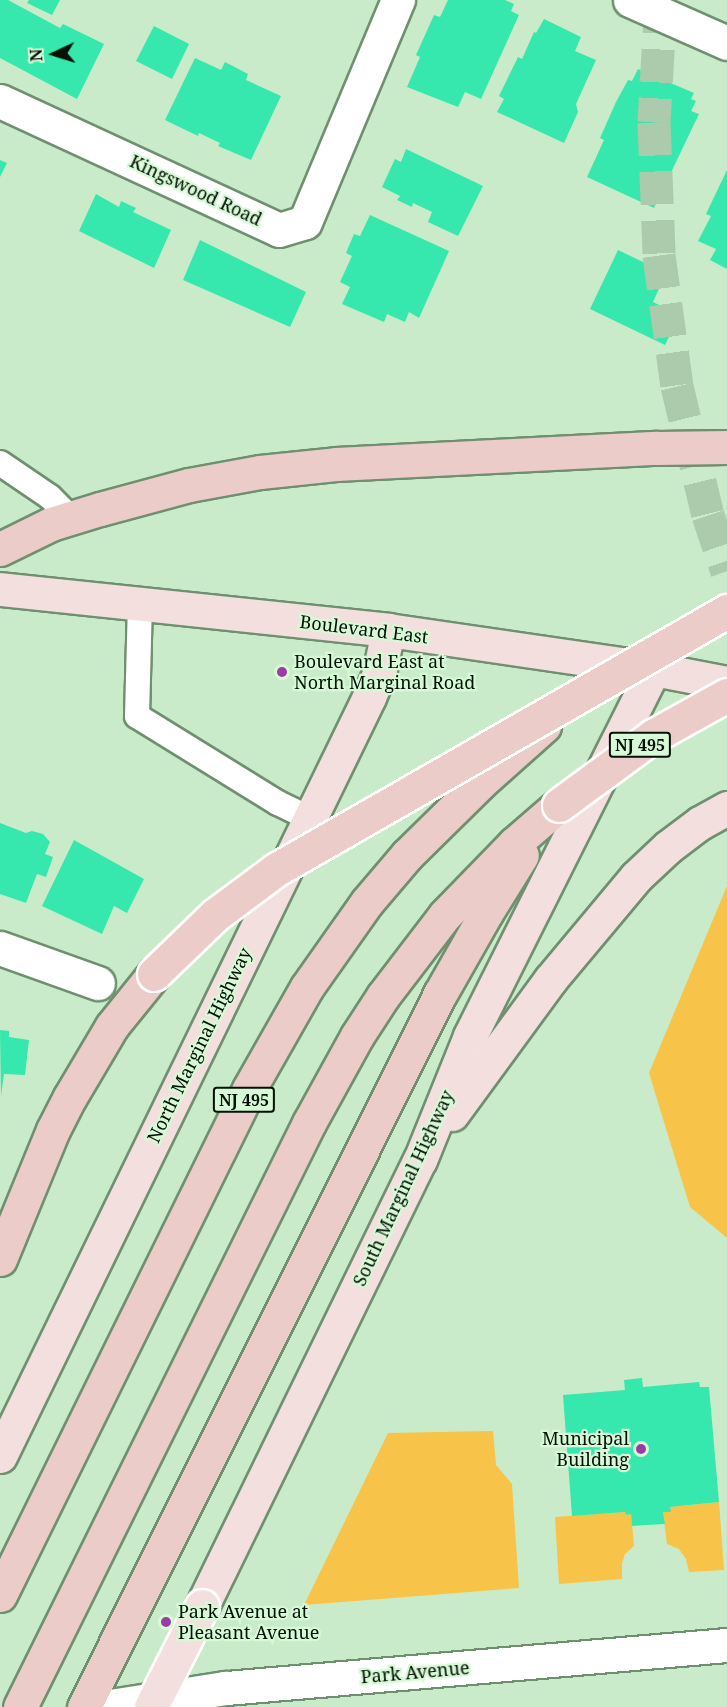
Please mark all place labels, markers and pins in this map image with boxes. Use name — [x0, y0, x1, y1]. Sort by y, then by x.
place label: Boulevard East at North Marginal Road — [294, 651, 475, 694]
marker: Boulevard East at North Marginal Road — [275, 665, 289, 679]
place label: Municipal Building — [542, 1428, 629, 1470]
marker: Municipal Building — [634, 1442, 648, 1456]
place label: Park Avenue at Pleasant Avenue — [178, 1601, 319, 1644]
marker: Park Avenue at Pleasant Avenue — [159, 1615, 173, 1629]

